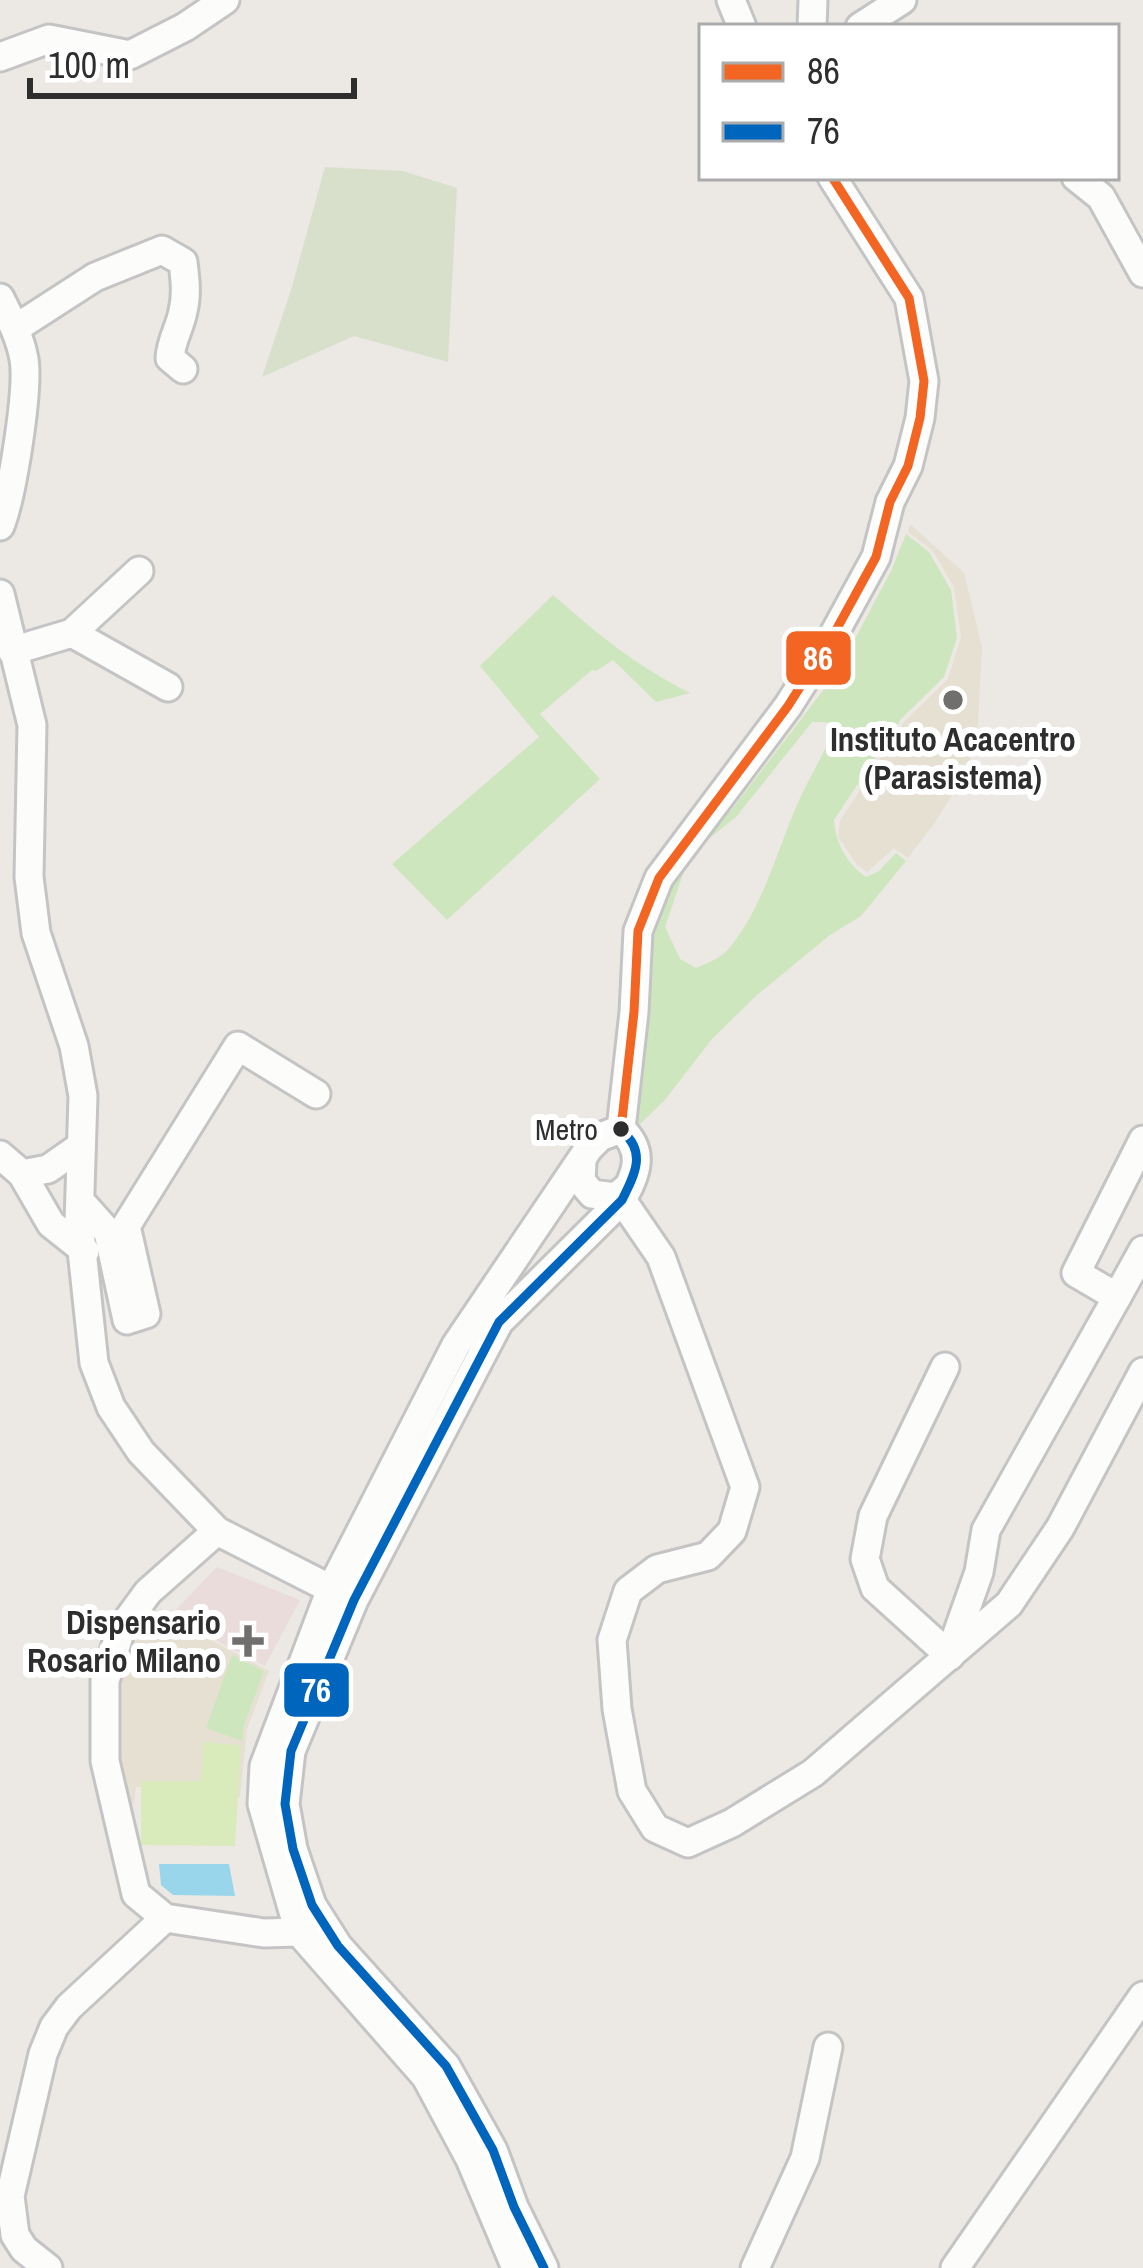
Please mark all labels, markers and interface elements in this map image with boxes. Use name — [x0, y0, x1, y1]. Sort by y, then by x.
scale bar — [30, 24, 354, 98]
legend — [699, 24, 1119, 180]
text: 100 m — [48, 41, 130, 89]
text: 86 — [807, 47, 840, 95]
text: 76 — [807, 107, 840, 155]
line badge: 86 — [784, 629, 853, 687]
text: 86 — [803, 636, 833, 680]
marker: Instituto Acacentro (Parasistema) — [940, 687, 966, 713]
place label: Instituto Acacentro (Parasistema) — [830, 717, 1076, 799]
place label: Metro — [535, 1109, 598, 1149]
marker: Metro — [610, 1118, 632, 1140]
place label: Dispensario Rosario Milano — [27, 1600, 221, 1682]
marker: Dispensario Rosario Milano — [232, 1625, 264, 1657]
line badge: 76 — [282, 1661, 351, 1719]
text: 76 — [301, 1668, 331, 1712]

